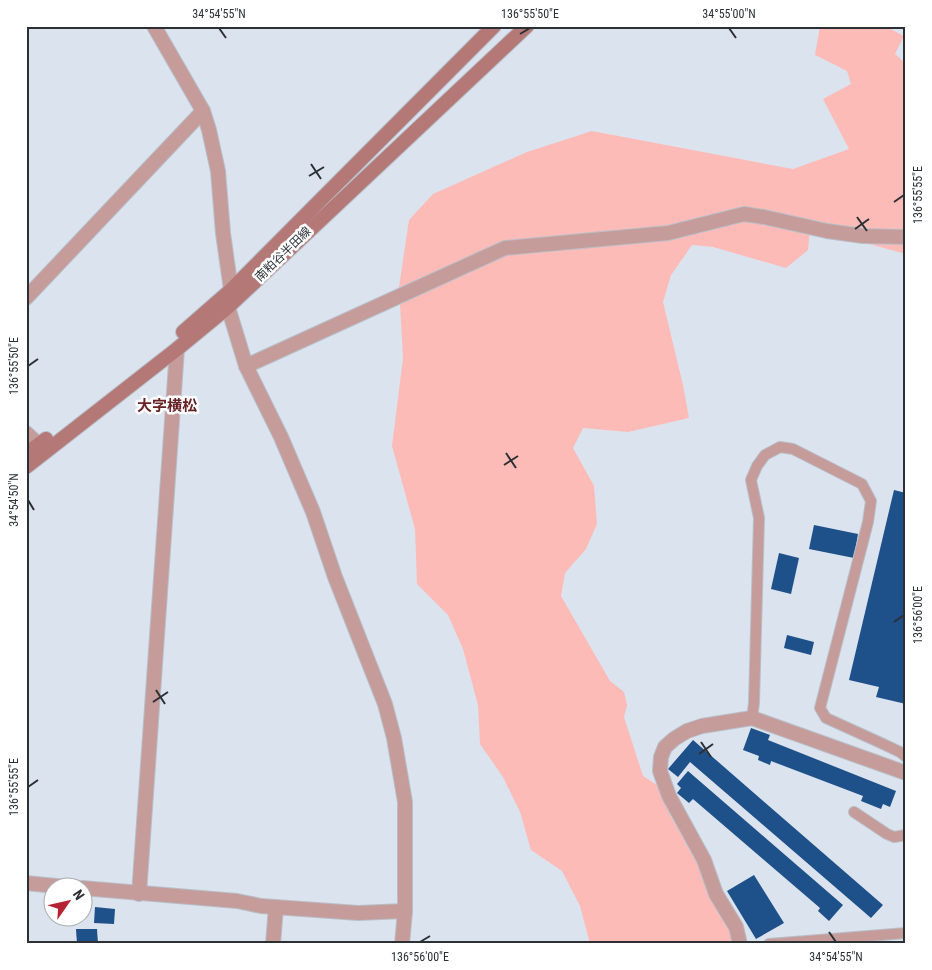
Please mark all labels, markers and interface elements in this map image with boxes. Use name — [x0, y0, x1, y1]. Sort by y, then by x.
text: 34°54'55"N — [192, 7, 246, 21]
text: 136°55'50"E — [501, 7, 559, 21]
text: 34°55'00"N — [702, 7, 756, 21]
text: 136°55'55"E — [911, 166, 925, 224]
street label: 南粕谷半田線 — [252, 224, 314, 284]
text: 136°55'50"E — [7, 337, 21, 395]
district label: 大字横松 — [137, 397, 197, 415]
text: 34°54'50"N — [7, 473, 21, 527]
text: 136°56'00"E — [911, 586, 925, 644]
text: 136°55'55"E — [7, 758, 21, 816]
north arrow — [42, 878, 92, 928]
text: N — [70, 887, 88, 903]
text: 136°56'00"E — [391, 950, 449, 964]
text: 34°54'55"N — [809, 950, 863, 964]

